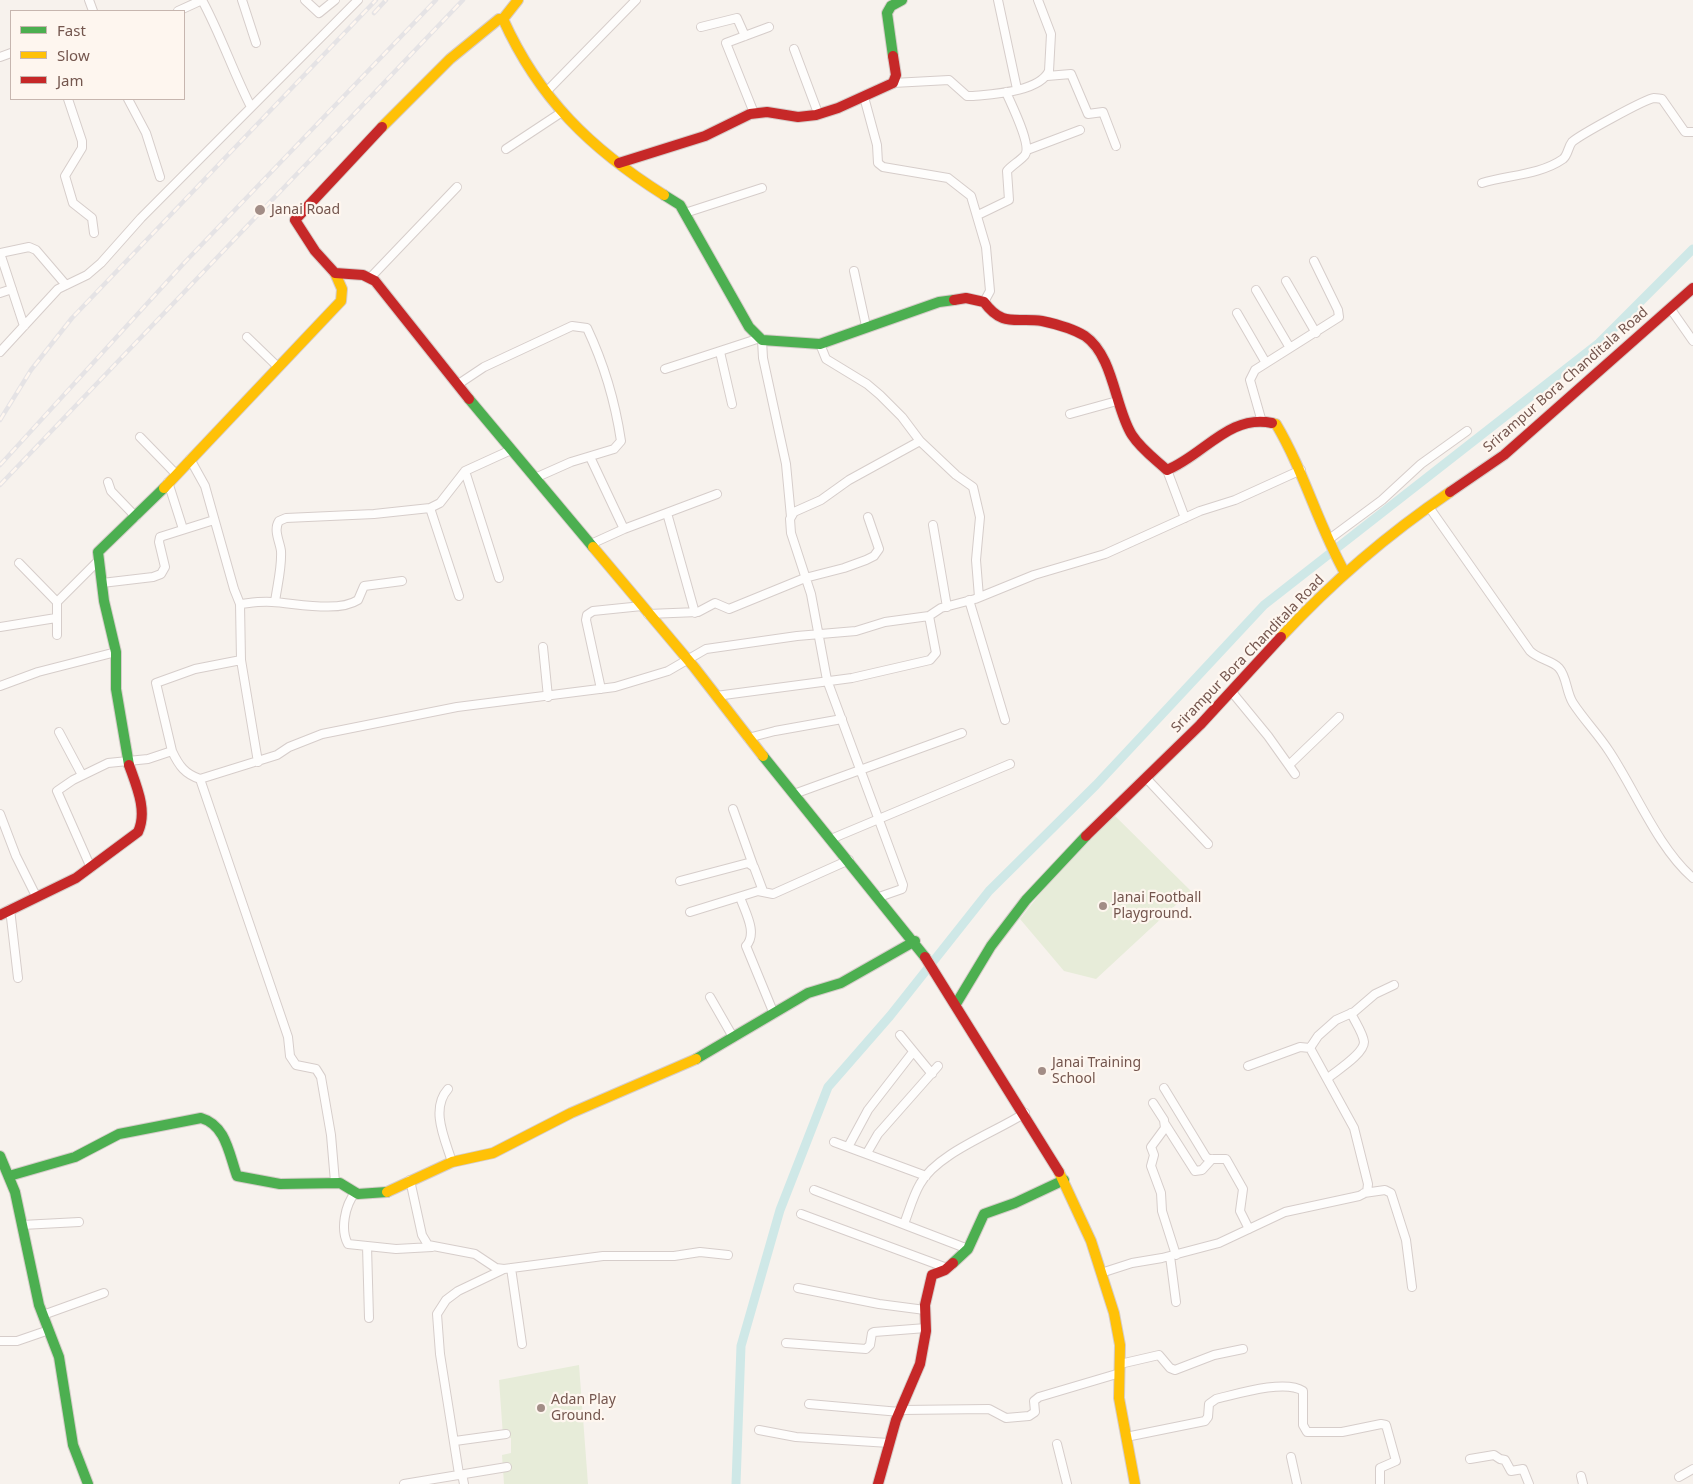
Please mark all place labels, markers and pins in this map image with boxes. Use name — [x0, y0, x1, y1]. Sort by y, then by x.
place label: Janai Road — [271, 202, 340, 218]
marker: Janai Road — [253, 203, 267, 217]
place label: Janai Football Playground. — [1113, 890, 1201, 922]
marker: Janai Football Playground. — [1097, 900, 1109, 912]
place label: Janai Training School — [1052, 1055, 1141, 1088]
marker: Janai Training School — [1036, 1065, 1048, 1077]
place label: Adan Play Ground. — [551, 1392, 616, 1424]
marker: Adan Play Ground. — [535, 1402, 547, 1414]

